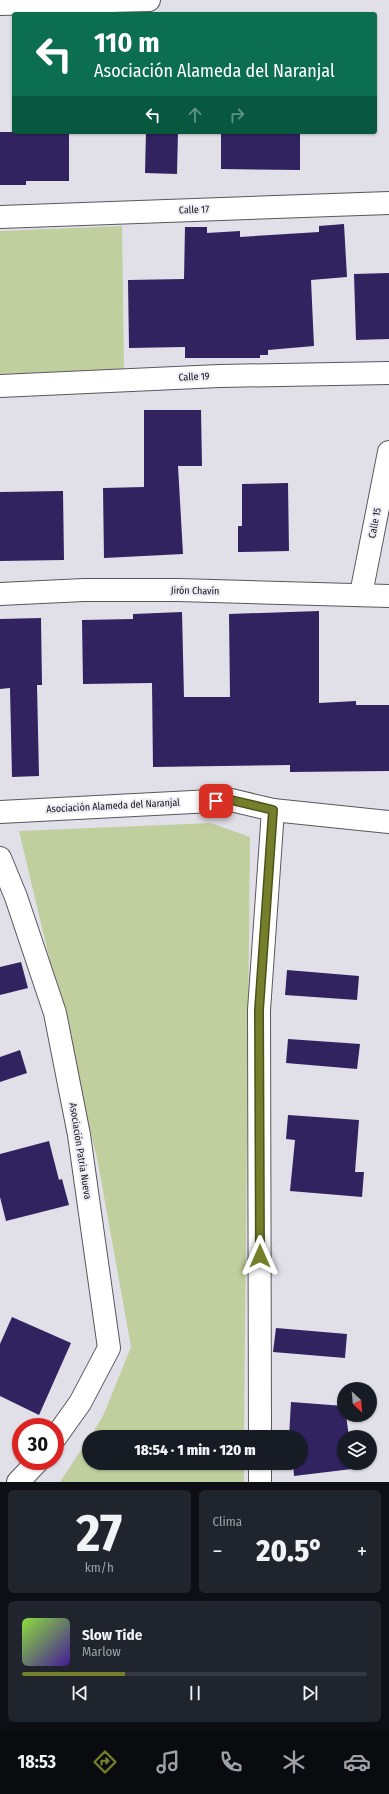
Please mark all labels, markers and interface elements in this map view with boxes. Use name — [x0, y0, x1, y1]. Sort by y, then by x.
text: 110 m — [94, 26, 160, 59]
icon: left — [28, 28, 80, 80]
text: Asociación Alameda del Naranjal — [94, 60, 335, 82]
icon: left — [142, 104, 164, 126]
icon: ahead — [184, 104, 206, 126]
icon: right — [226, 104, 248, 126]
street label: Calle 17 — [179, 203, 209, 217]
street label: Calle 19 — [178, 370, 210, 384]
street label: Calle 15 — [366, 506, 384, 539]
street label: Jirón Chavín — [171, 584, 219, 597]
pin — [199, 784, 233, 818]
icon: arrive — [205, 790, 227, 812]
street label: Asociación Alameda del Naranjal — [46, 796, 180, 815]
street label: Asociación Patria Nueva — [66, 1102, 94, 1200]
position arrow — [239, 1235, 281, 1277]
north arrow — [337, 1382, 377, 1422]
map controls — [337, 1382, 377, 1470]
speed limit sign: 30 — [12, 1418, 64, 1470]
button: layers — [337, 1430, 377, 1470]
text: 18:54 · 1 min · 120 m — [134, 1441, 256, 1459]
text: 27 — [76, 1502, 122, 1565]
text: Clima — [213, 1514, 242, 1529]
text: 20.5° — [256, 1533, 323, 1569]
text: − — [213, 1538, 222, 1565]
text: + — [357, 1538, 367, 1565]
text: km/h — [85, 1560, 114, 1575]
text: Slow Tide — [82, 1626, 142, 1644]
text: Marlow — [82, 1644, 121, 1659]
icon: previous — [69, 1682, 91, 1704]
icon: pause — [184, 1682, 206, 1704]
icon: next — [299, 1682, 321, 1704]
icon: directions — [91, 1748, 119, 1776]
icon: music — [154, 1748, 182, 1776]
icon: phone — [217, 1748, 245, 1776]
icon: climate — [280, 1748, 308, 1776]
icon: car — [343, 1748, 371, 1776]
text: 18:53 — [18, 1751, 56, 1773]

